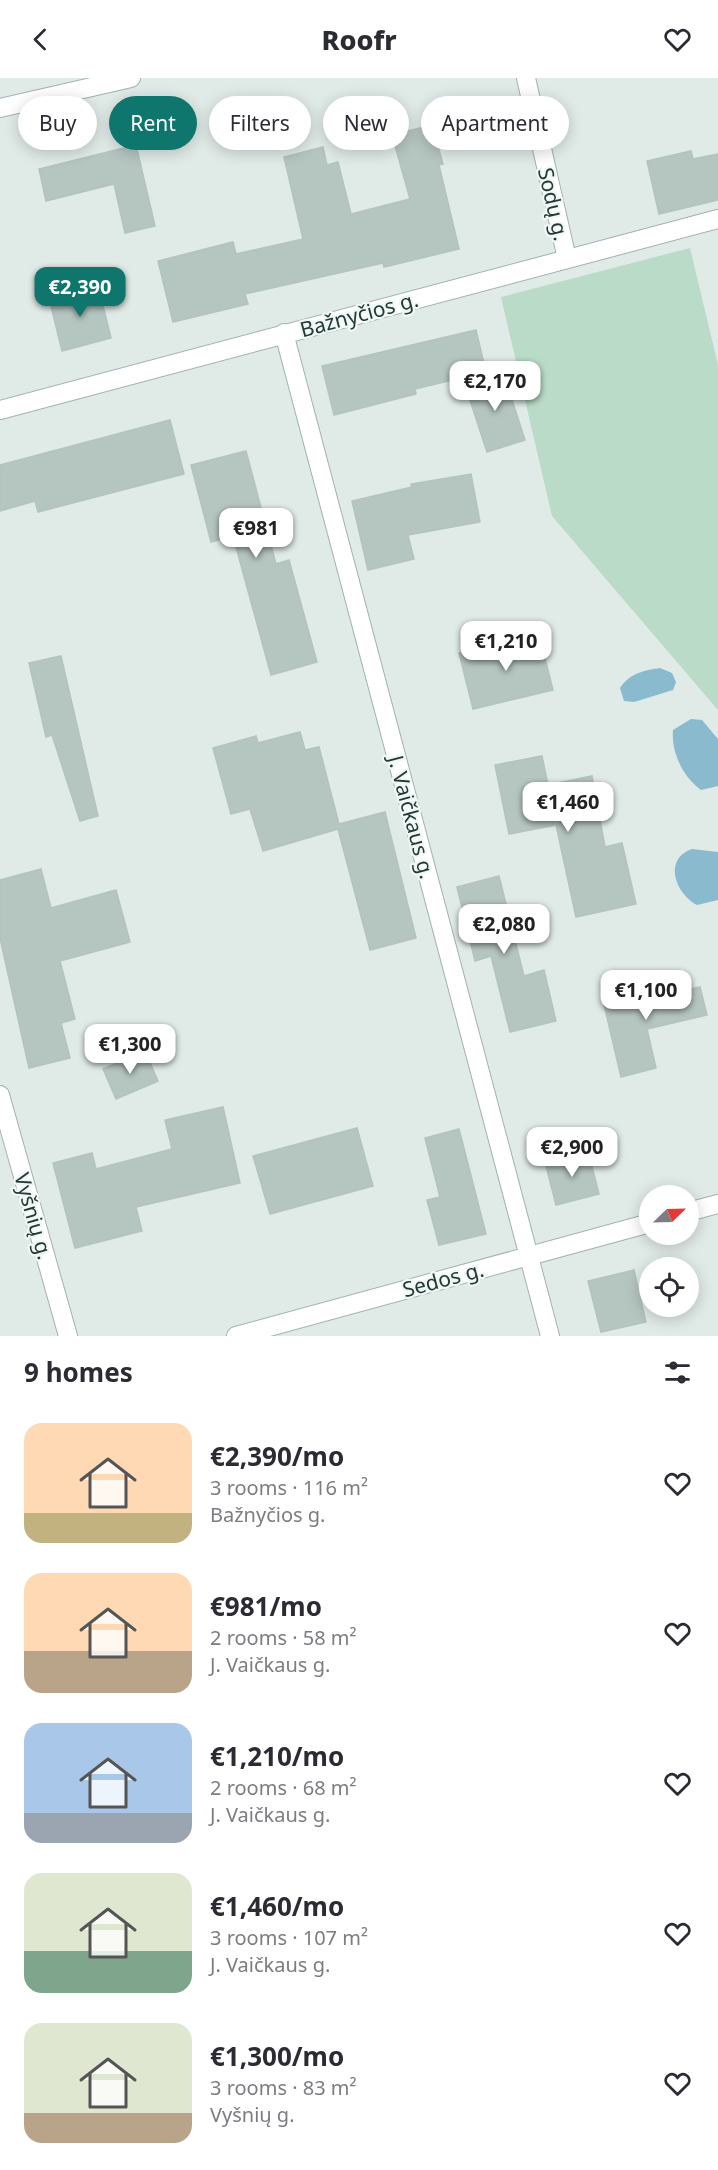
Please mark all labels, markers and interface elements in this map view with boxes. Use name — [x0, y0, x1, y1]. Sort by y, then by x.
text: Roofr — [321, 21, 397, 58]
icon: back — [24, 23, 57, 56]
icon: heart — [661, 23, 694, 56]
chip: Buy — [18, 96, 97, 150]
chip: Rent — [109, 96, 197, 150]
chip: Filters — [209, 96, 311, 150]
chip: New — [323, 96, 409, 150]
chip: Apartment — [421, 96, 569, 150]
street label: Sodų g. — [532, 165, 576, 243]
pin: €2,390 — [31, 267, 129, 318]
text: €2,390 — [49, 273, 111, 300]
street label: Bažnyčios g. — [297, 285, 421, 343]
pin: €2,170 — [446, 361, 544, 412]
text: €2,170 — [464, 367, 526, 394]
pin: €981 — [220, 508, 292, 559]
text: €981 — [233, 514, 279, 541]
pin: €1,210 — [457, 621, 555, 672]
text: €1,210 — [475, 627, 537, 654]
street label: J. Vaičkaus g. — [382, 750, 442, 882]
pin: €1,460 — [519, 782, 617, 833]
text: €1,460 — [537, 788, 599, 815]
pin: €2,080 — [455, 904, 553, 955]
text: €2,080 — [473, 910, 535, 937]
pin: €1,100 — [597, 970, 695, 1021]
text: €1,100 — [615, 976, 677, 1003]
pin: €1,300 — [81, 1024, 179, 1075]
text: €1,300 — [99, 1030, 161, 1057]
pin: €2,900 — [523, 1127, 621, 1178]
text: €2,900 — [541, 1133, 603, 1160]
street label: Vyšnių g. — [8, 1169, 60, 1263]
north arrow — [639, 1185, 699, 1245]
map controls — [639, 1185, 699, 1317]
street label: Sedos g. — [399, 1255, 487, 1303]
button: locate — [639, 1257, 699, 1317]
text: 9 homes — [24, 1354, 133, 1390]
icon: filters — [661, 1356, 694, 1389]
text: €2,390/mo — [210, 1438, 344, 1474]
icon: home — [72, 1447, 144, 1519]
icon: heart — [661, 1467, 694, 1500]
text: 3 rooms · 116 m² — [210, 1474, 368, 1501]
text: Bažnyčios g. — [210, 1501, 325, 1528]
text: €981/mo — [210, 1588, 322, 1624]
icon: home — [72, 1597, 144, 1669]
icon: heart — [661, 1617, 694, 1650]
text: 2 rooms · 58 m² — [210, 1624, 357, 1651]
text: J. Vaičkaus g. — [210, 1651, 330, 1678]
text: €1,210/mo — [210, 1738, 344, 1774]
icon: home — [72, 1747, 144, 1819]
icon: heart — [661, 1767, 694, 1800]
text: 2 rooms · 68 m² — [210, 1774, 357, 1801]
text: J. Vaičkaus g. — [210, 1801, 330, 1828]
text: €1,460/mo — [210, 1888, 344, 1924]
icon: home — [72, 1897, 144, 1969]
icon: heart — [661, 1917, 694, 1950]
text: 3 rooms · 107 m² — [210, 1924, 368, 1951]
text: J. Vaičkaus g. — [210, 1951, 330, 1978]
text: €1,300/mo — [210, 2038, 344, 2074]
icon: home — [72, 2047, 144, 2119]
icon: heart — [661, 2067, 694, 2100]
text: 3 rooms · 83 m² — [210, 2074, 357, 2101]
text: Vyšnių g. — [210, 2101, 295, 2128]

